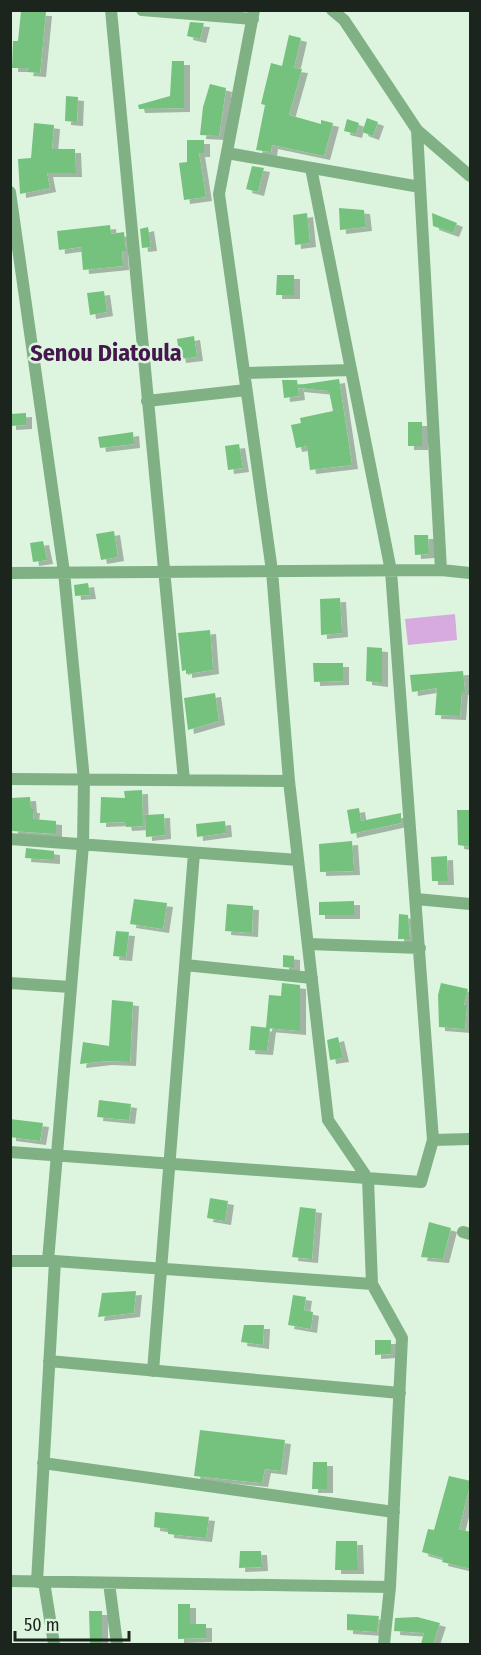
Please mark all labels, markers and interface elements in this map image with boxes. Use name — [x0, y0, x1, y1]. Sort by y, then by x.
district label: Senou Diatoula — [30, 339, 182, 367]
scale bar — [15, 1604, 129, 1642]
text: 50 m — [24, 1614, 60, 1636]

